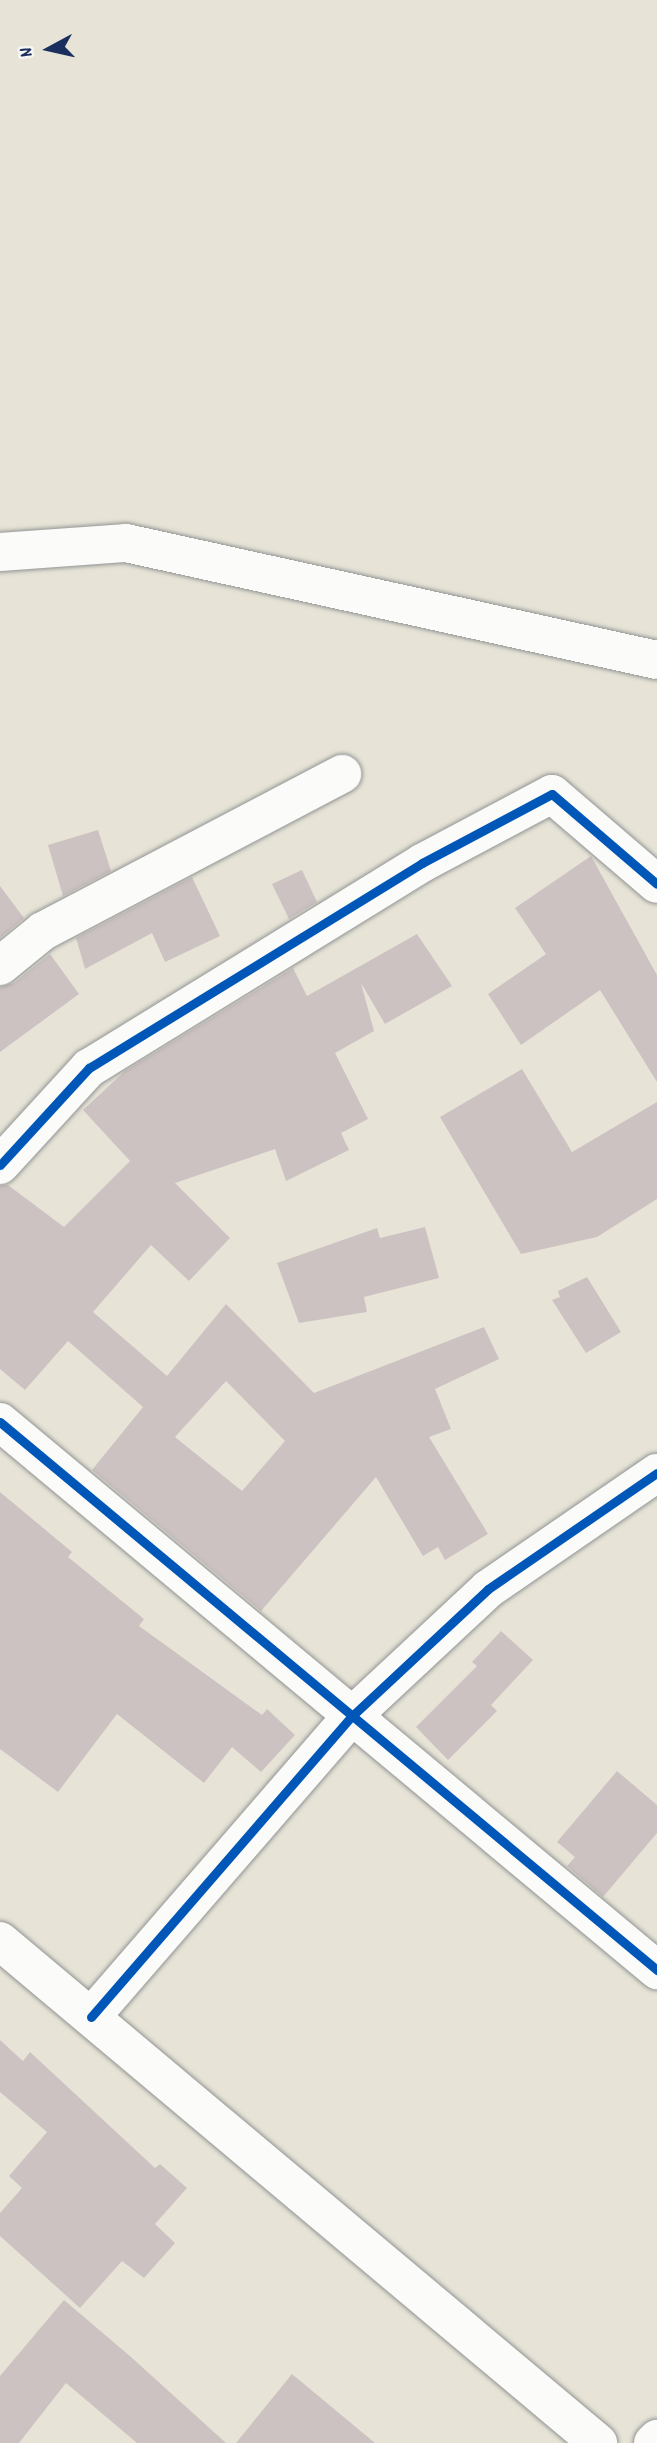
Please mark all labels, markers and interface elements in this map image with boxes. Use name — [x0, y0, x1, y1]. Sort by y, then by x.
north arrow — [14, 14, 84, 84]
text: N — [14, 45, 42, 59]

